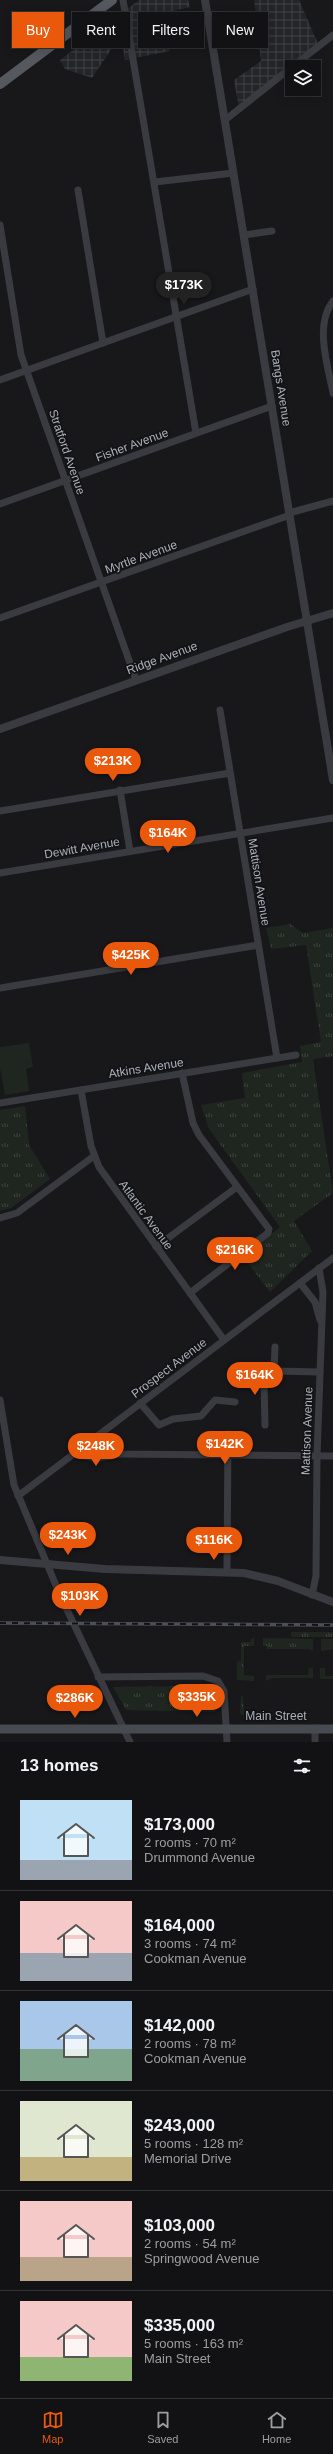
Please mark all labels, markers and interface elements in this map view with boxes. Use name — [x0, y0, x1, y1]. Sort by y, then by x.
chip: Buy — [12, 12, 64, 48]
chip: Rent — [72, 12, 130, 48]
chip: Filters — [138, 12, 204, 48]
chip: New — [212, 12, 268, 48]
map controls — [285, 60, 321, 96]
button: layers — [285, 60, 321, 96]
pin: $173K — [156, 272, 212, 306]
text: $173K — [165, 277, 203, 292]
street label: Bangs Avenue — [268, 349, 294, 428]
street label: Stratford Avenue — [46, 408, 88, 497]
street label: Fisher Avenue — [94, 425, 171, 465]
street label: Myrtle Avenue — [103, 537, 179, 577]
street label: Ridge Avenue — [125, 639, 200, 677]
pin: $213K — [85, 748, 141, 782]
text: $213K — [94, 753, 132, 768]
pin: $164K — [140, 820, 196, 854]
text: $164K — [149, 825, 187, 840]
street label: Dewitt Avenue — [43, 834, 121, 862]
street label: Mattison Avenue — [245, 837, 273, 927]
pin: $425K — [103, 942, 159, 976]
text: $425K — [112, 947, 150, 962]
street label: Atkins Avenue — [107, 1055, 185, 1081]
street label: Atlantic Avenue — [116, 1178, 176, 1253]
pin: $216K — [207, 1237, 263, 1271]
text: $216K — [216, 1242, 254, 1257]
street label: Prospect Avenue — [129, 1335, 210, 1401]
pin: $164K — [227, 1362, 283, 1396]
text: $164K — [236, 1367, 274, 1382]
street label: Mattison Avenue — [298, 1386, 316, 1475]
pin: $142K — [197, 1431, 253, 1465]
pin: $248K — [68, 1433, 124, 1467]
text: $142K — [206, 1436, 244, 1451]
text: $248K — [77, 1438, 115, 1453]
pin: $243K — [40, 1522, 96, 1556]
text: $243K — [49, 1527, 87, 1542]
pin: $116K — [186, 1527, 242, 1561]
text: $116K — [195, 1532, 233, 1547]
pin: $103K — [52, 1583, 108, 1617]
text: $103K — [61, 1588, 99, 1603]
pin: $335K — [169, 1684, 225, 1718]
pin: $286K — [47, 1685, 103, 1719]
text: $335K — [178, 1689, 216, 1704]
text: $286K — [56, 1690, 94, 1705]
street label: Main Street — [245, 1709, 307, 1723]
icon: filters — [291, 1755, 313, 1777]
text: 13 homes — [20, 1756, 98, 1775]
text: $173,000 — [144, 1815, 215, 1834]
icon: home — [52, 1816, 100, 1864]
text: 2 rooms · 70 m² — [144, 1835, 236, 1850]
text: Drummond Avenue — [144, 1850, 255, 1865]
text: $164,000 — [144, 1916, 215, 1935]
icon: home — [52, 1917, 100, 1965]
text: 3 rooms · 74 m² — [144, 1936, 236, 1951]
text: Cookman Avenue — [144, 1951, 246, 1966]
text: $142,000 — [144, 2016, 215, 2035]
icon: home — [52, 2017, 100, 2065]
text: 2 rooms · 78 m² — [144, 2036, 236, 2051]
text: Cookman Avenue — [144, 2051, 246, 2066]
text: $243,000 — [144, 2116, 215, 2135]
icon: home — [52, 2117, 100, 2165]
text: 5 rooms · 128 m² — [144, 2136, 243, 2151]
text: Memorial Drive — [144, 2151, 231, 2166]
text: $103,000 — [144, 2216, 215, 2235]
icon: home — [52, 2217, 100, 2265]
text: 2 rooms · 54 m² — [144, 2236, 236, 2251]
text: Springwood Avenue — [144, 2251, 259, 2266]
text: $335,000 — [144, 2316, 215, 2335]
icon: home — [52, 2317, 100, 2365]
text: 5 rooms · 163 m² — [144, 2336, 243, 2351]
text: Main Street — [144, 2351, 210, 2366]
tab: Map — [42, 2409, 64, 2445]
tab: Saved — [147, 2409, 178, 2445]
tab: Home — [262, 2409, 291, 2445]

